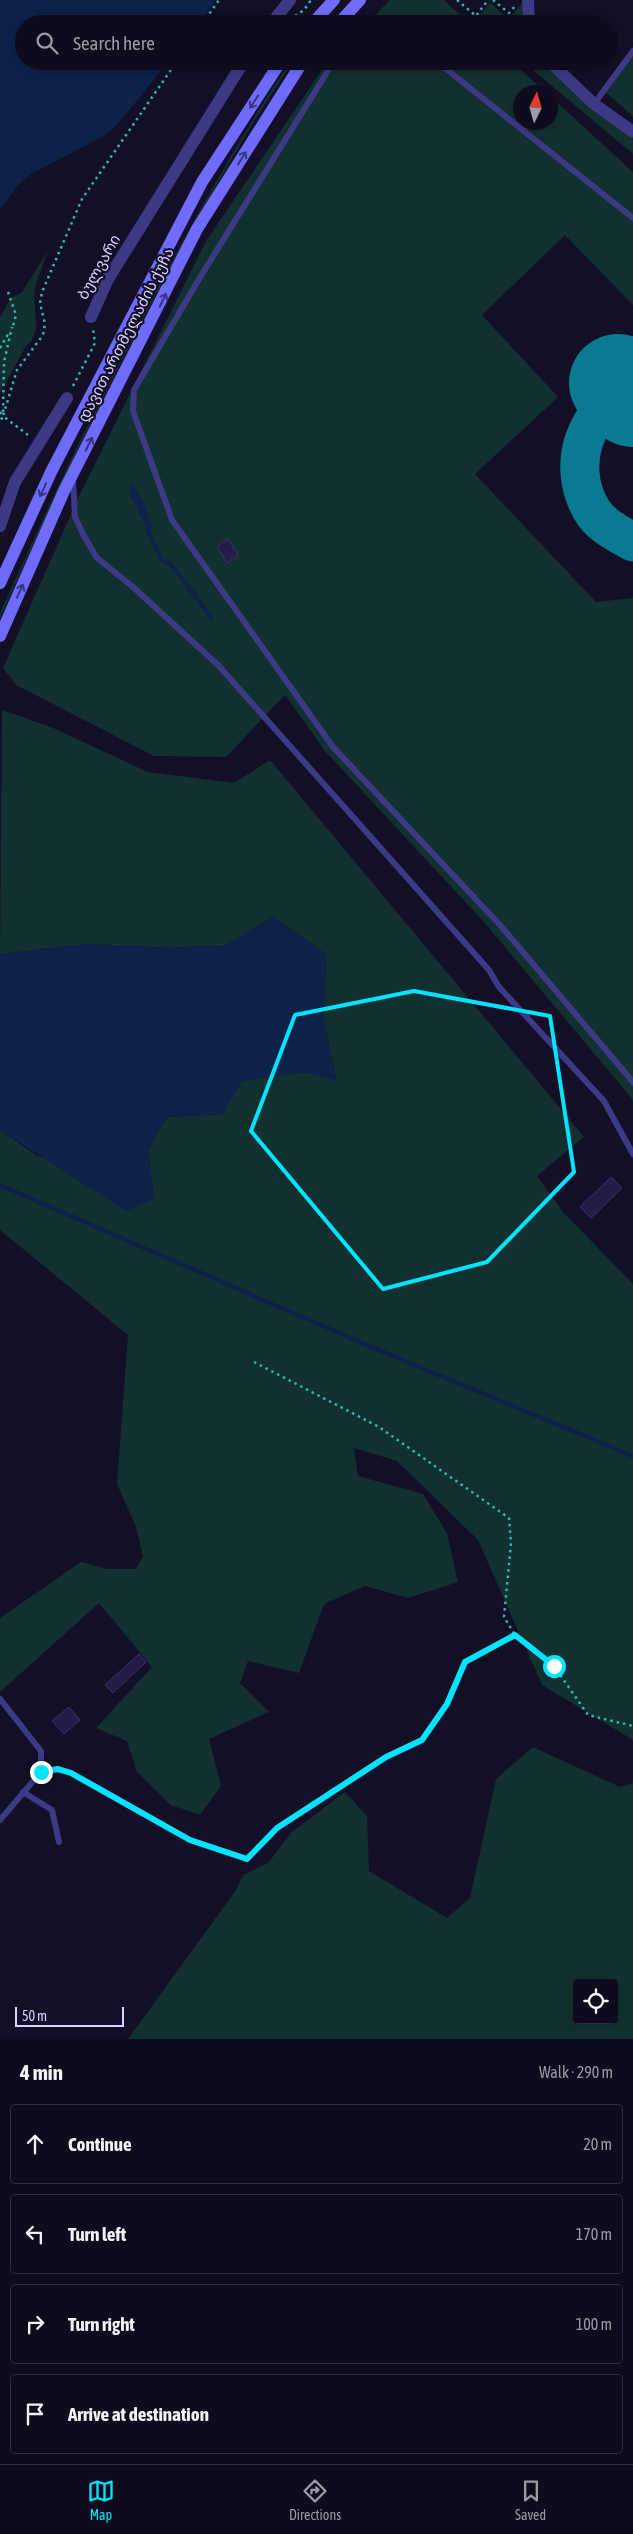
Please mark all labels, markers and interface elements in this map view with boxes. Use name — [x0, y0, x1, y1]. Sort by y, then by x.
search box — [15, 15, 618, 70]
icon: search — [33, 29, 61, 57]
text: Search here — [73, 32, 155, 54]
north arrow — [513, 85, 558, 130]
one-way arrow — [249, 95, 260, 109]
one-way arrow — [237, 151, 247, 165]
street label: ბულვარი — [74, 231, 124, 303]
street label: დავით ართმელაძის ქუჩა — [74, 245, 178, 425]
one-way arrow — [159, 293, 168, 308]
one-way arrow — [84, 437, 94, 452]
one-way arrow — [37, 482, 47, 497]
one-way arrow — [15, 584, 25, 599]
route start — [543, 1655, 566, 1678]
route end — [30, 1761, 53, 1784]
map controls — [573, 1979, 618, 2024]
button: locate — [573, 1979, 618, 2024]
scale bar — [15, 2004, 124, 2027]
text: 50 m — [22, 2008, 47, 2024]
text: 4 min — [20, 2060, 63, 2084]
text: Walk · 290 m — [539, 2063, 613, 2081]
icon: ahead — [21, 2130, 49, 2158]
text: Continue — [68, 2133, 132, 2155]
text: 20 m — [583, 2135, 612, 2153]
icon: left — [21, 2220, 49, 2248]
text: Turn left — [68, 2223, 126, 2245]
text: 170 m — [576, 2225, 612, 2243]
icon: right — [21, 2310, 49, 2338]
text: Turn right — [68, 2313, 135, 2335]
text: 100 m — [576, 2315, 612, 2333]
icon: arrive — [21, 2400, 49, 2428]
text: Arrive at destination — [68, 2403, 209, 2425]
tab: Map — [87, 2477, 115, 2523]
tab: Directions — [289, 2477, 341, 2523]
tab: Saved — [515, 2477, 546, 2523]

